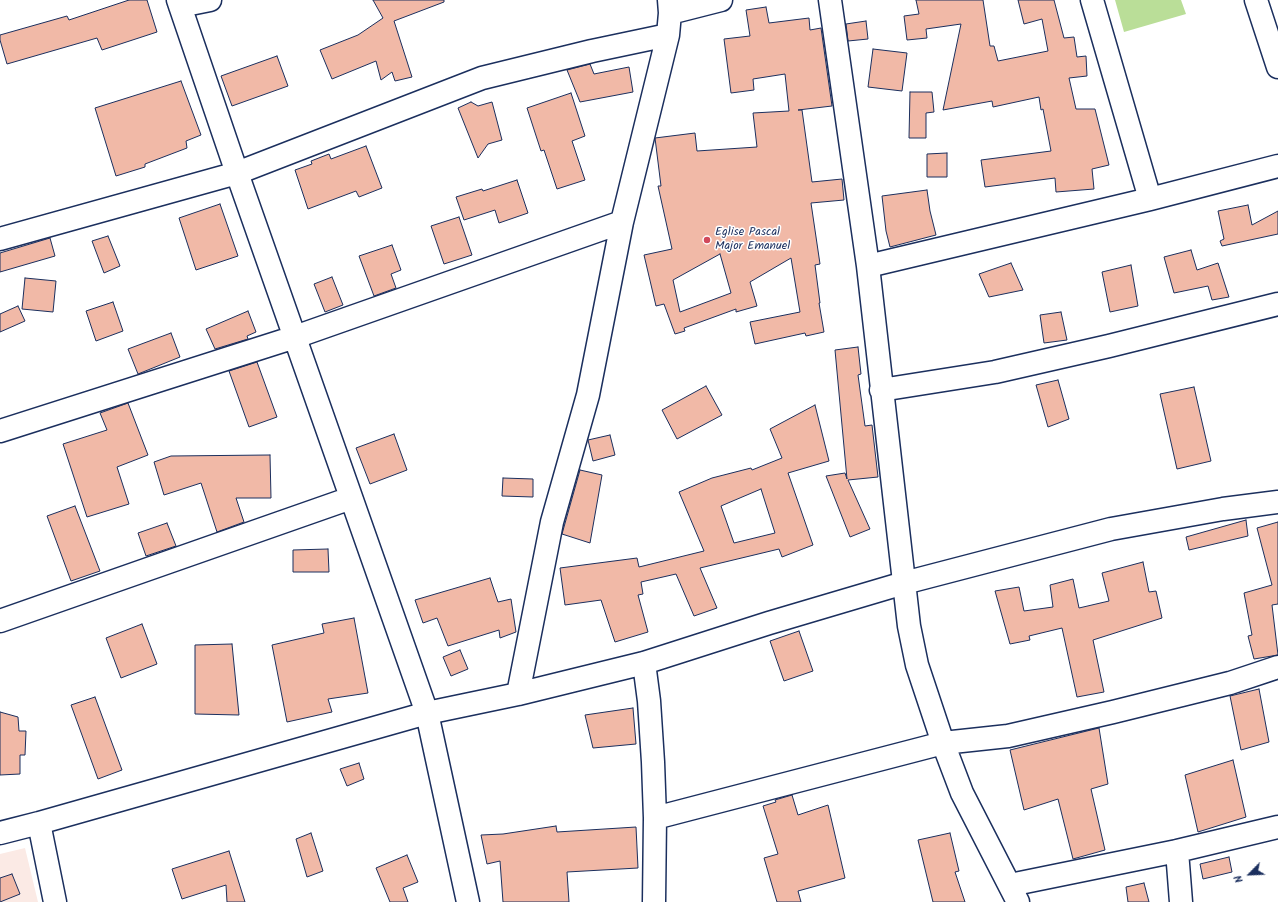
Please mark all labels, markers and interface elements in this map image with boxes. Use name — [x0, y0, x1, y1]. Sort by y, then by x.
place label: Eglise Pascal Major Emanuel — [715, 226, 790, 254]
marker: Eglise Pascal Major Emanuel — [702, 235, 712, 245]
north arrow — [1230, 854, 1270, 894]
text: N — [1229, 872, 1249, 886]

